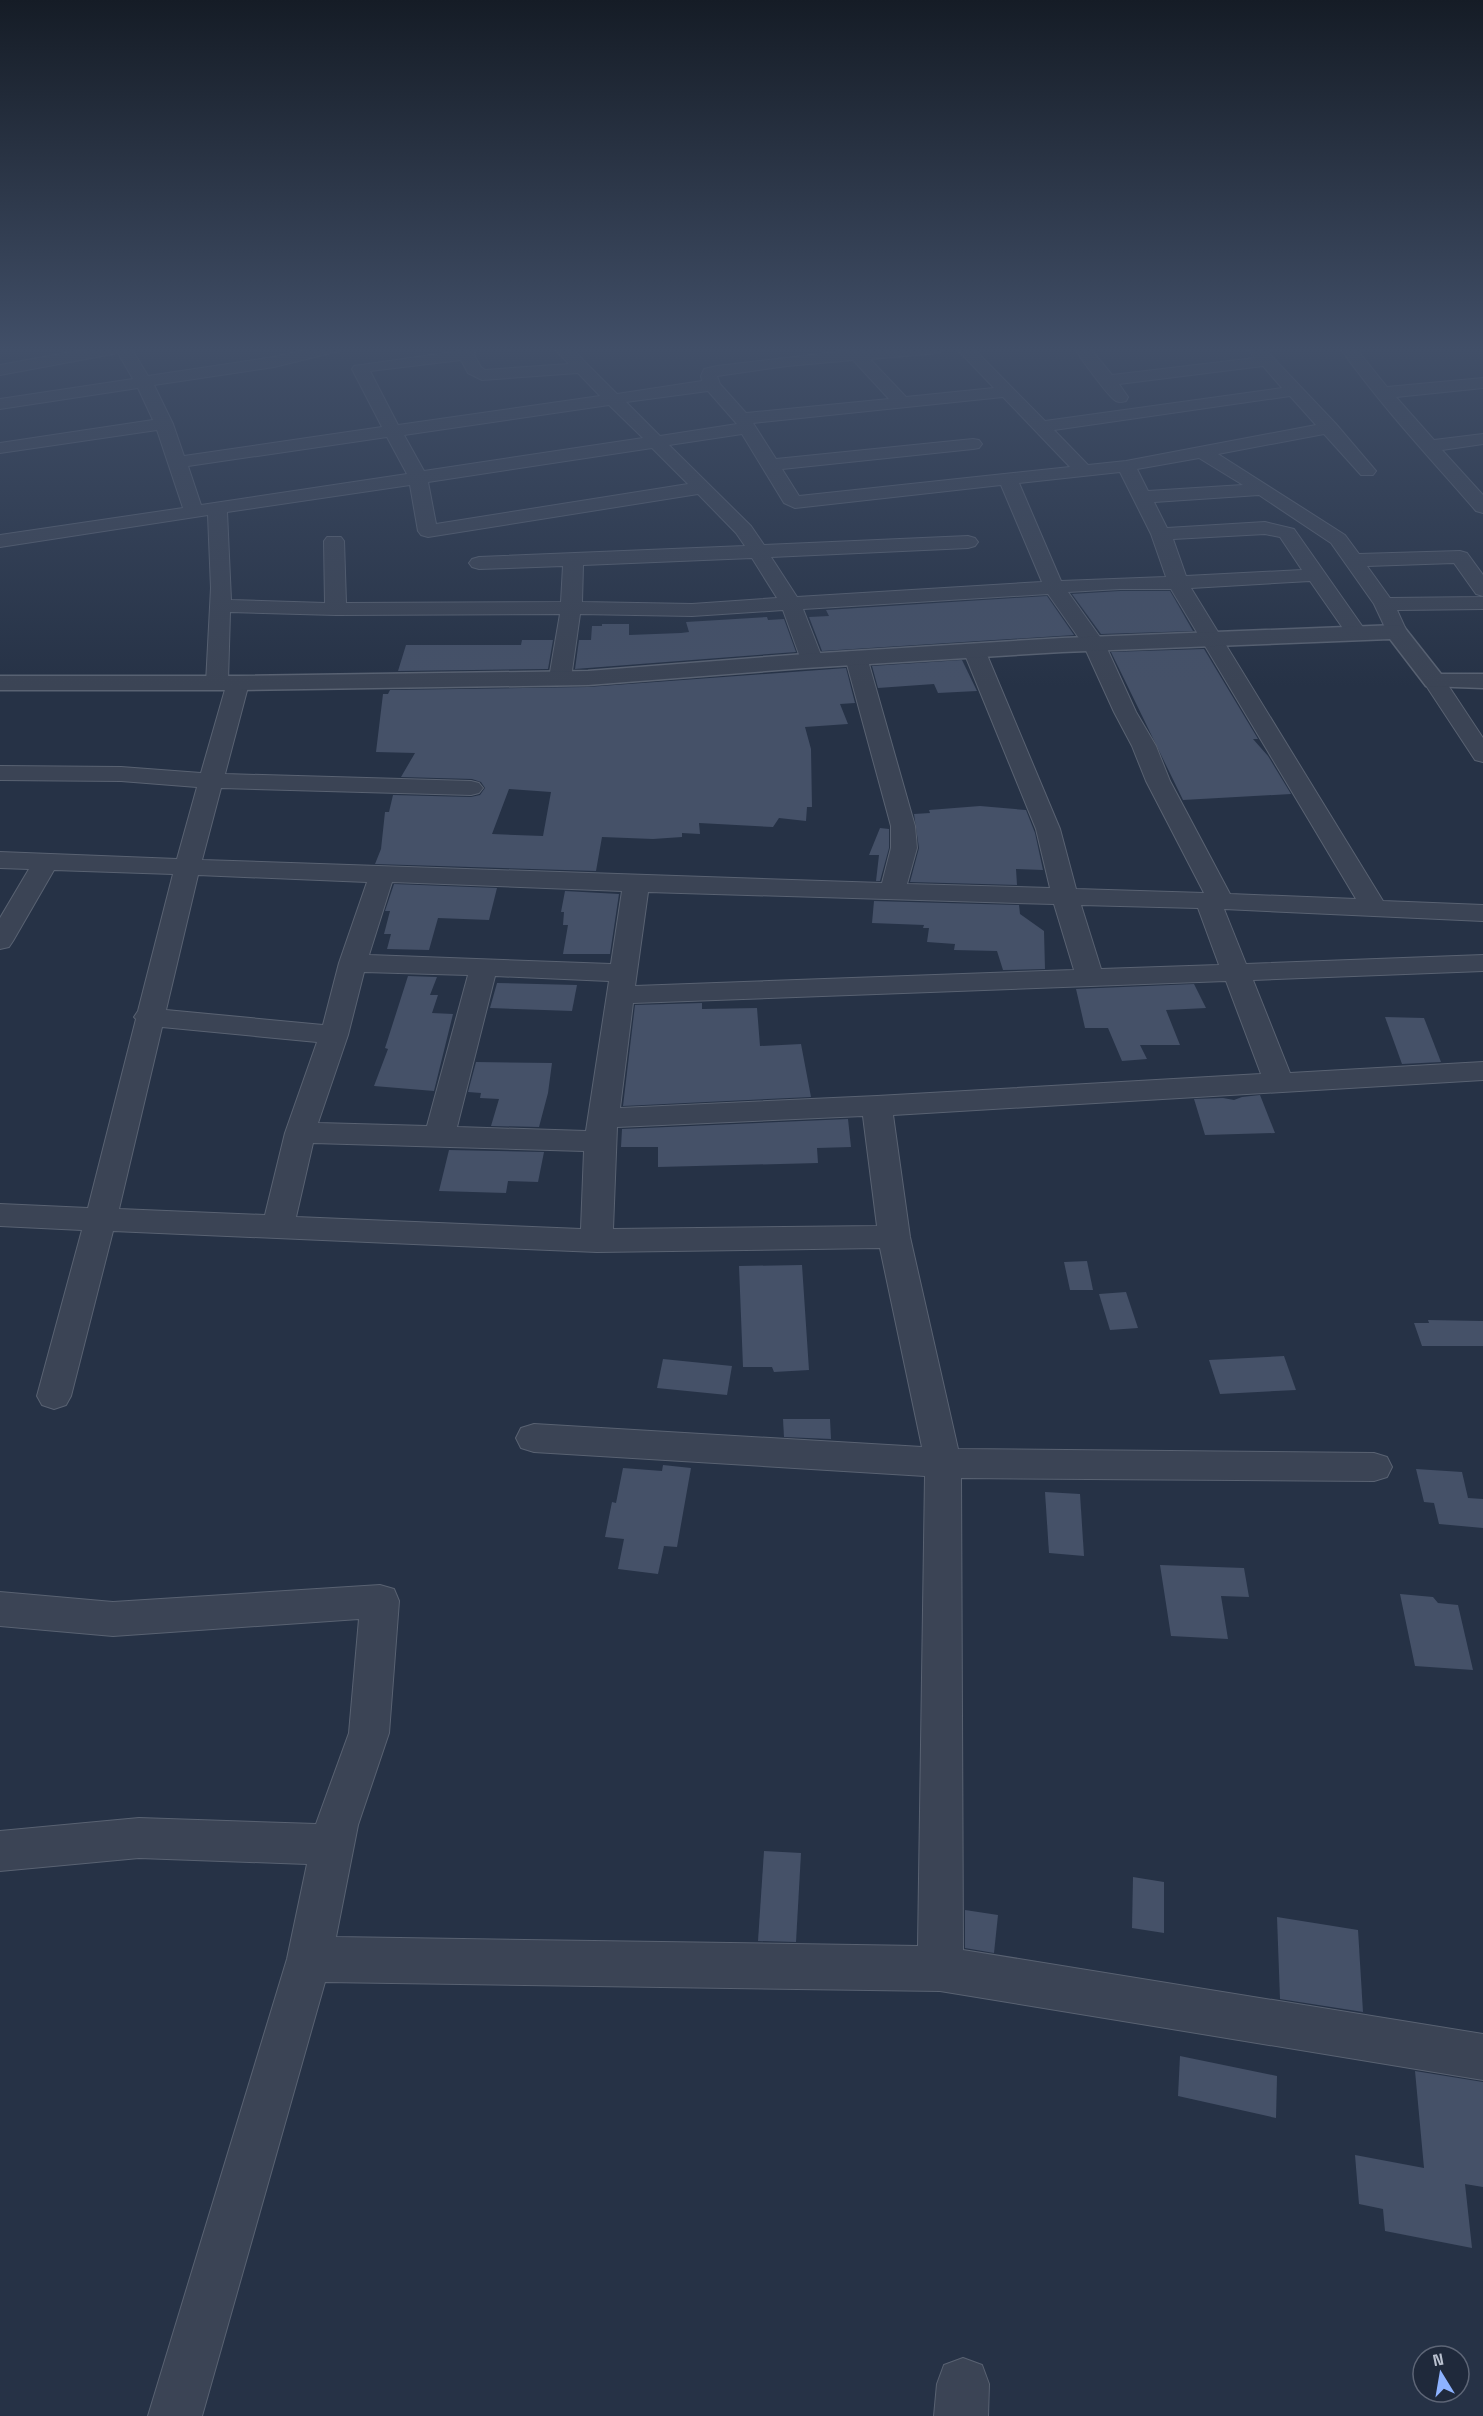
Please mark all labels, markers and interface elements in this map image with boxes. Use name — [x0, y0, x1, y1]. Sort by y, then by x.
north arrow — [1411, 2344, 1471, 2404]
text: N — [1431, 2348, 1446, 2371]

